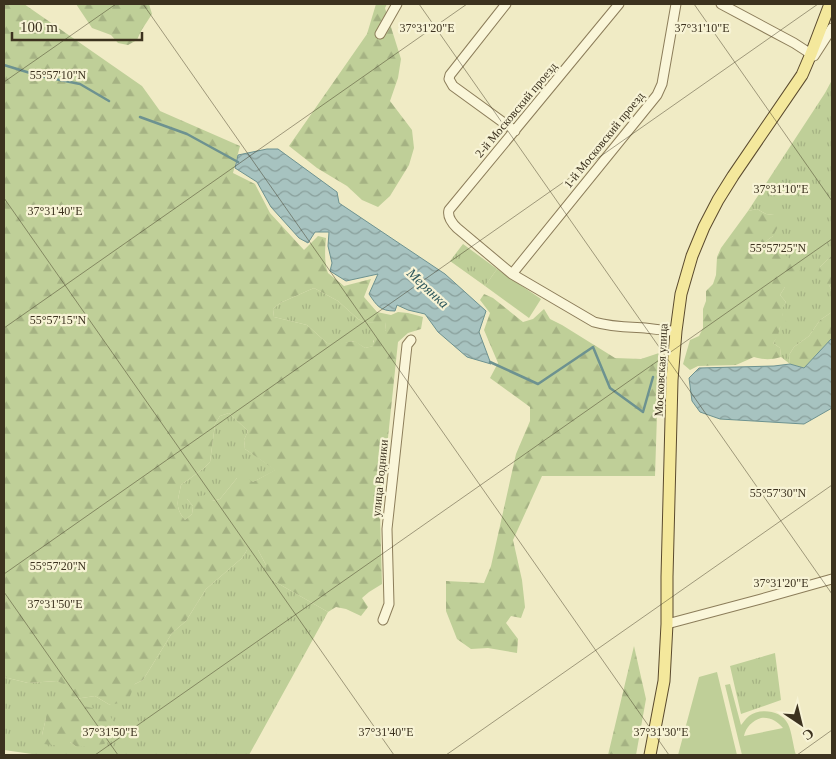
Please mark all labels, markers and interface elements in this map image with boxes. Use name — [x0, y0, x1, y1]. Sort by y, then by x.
scale bar — [12, 10, 142, 42]
text: 100 m — [20, 19, 58, 35]
text: 37°31'20"E — [399, 21, 455, 35]
text: 37°31'10"E — [674, 21, 730, 35]
street label: 2-й Московский проезд — [472, 60, 560, 160]
text: 55°57'10"N — [30, 68, 87, 82]
street label: 1-й Московский проезд — [561, 89, 647, 191]
text: 37°31'10"E — [753, 182, 809, 196]
text: 37°31'40"E — [27, 204, 83, 218]
text: 55°57'25"N — [750, 241, 807, 255]
water label: Мерянка — [403, 265, 451, 311]
text: 55°57'15"N — [30, 313, 87, 327]
street label: Московская улица — [652, 322, 670, 417]
street label: улица Водники — [369, 438, 391, 517]
text: 55°57'30"N — [750, 486, 807, 500]
text: 55°57'20"N — [30, 559, 87, 573]
text: 37°31'20"E — [753, 576, 809, 590]
text: 37°31'50"E — [27, 597, 83, 611]
north arrow — [776, 699, 826, 749]
text: 37°31'50"E — [82, 725, 138, 739]
text: 37°31'40"E — [358, 725, 414, 739]
text: 37°31'30"E — [633, 725, 689, 739]
text: С — [800, 725, 817, 743]

